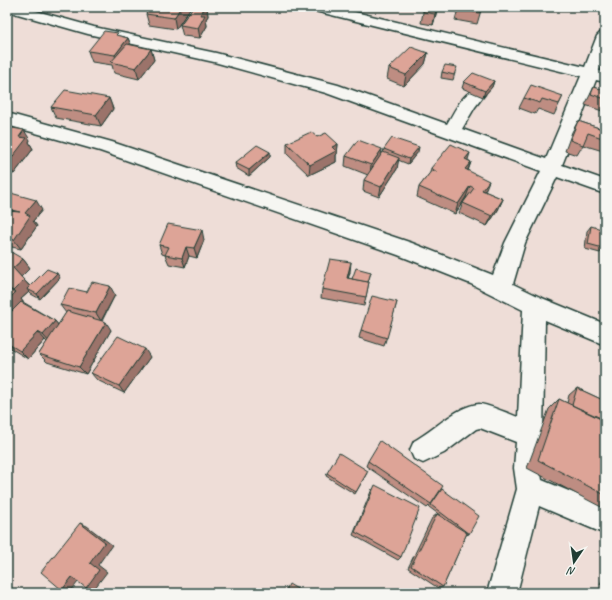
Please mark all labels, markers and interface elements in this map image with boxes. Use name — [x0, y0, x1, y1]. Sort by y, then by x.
north arrow — [554, 542, 594, 582]
text: N — [565, 564, 577, 579]

